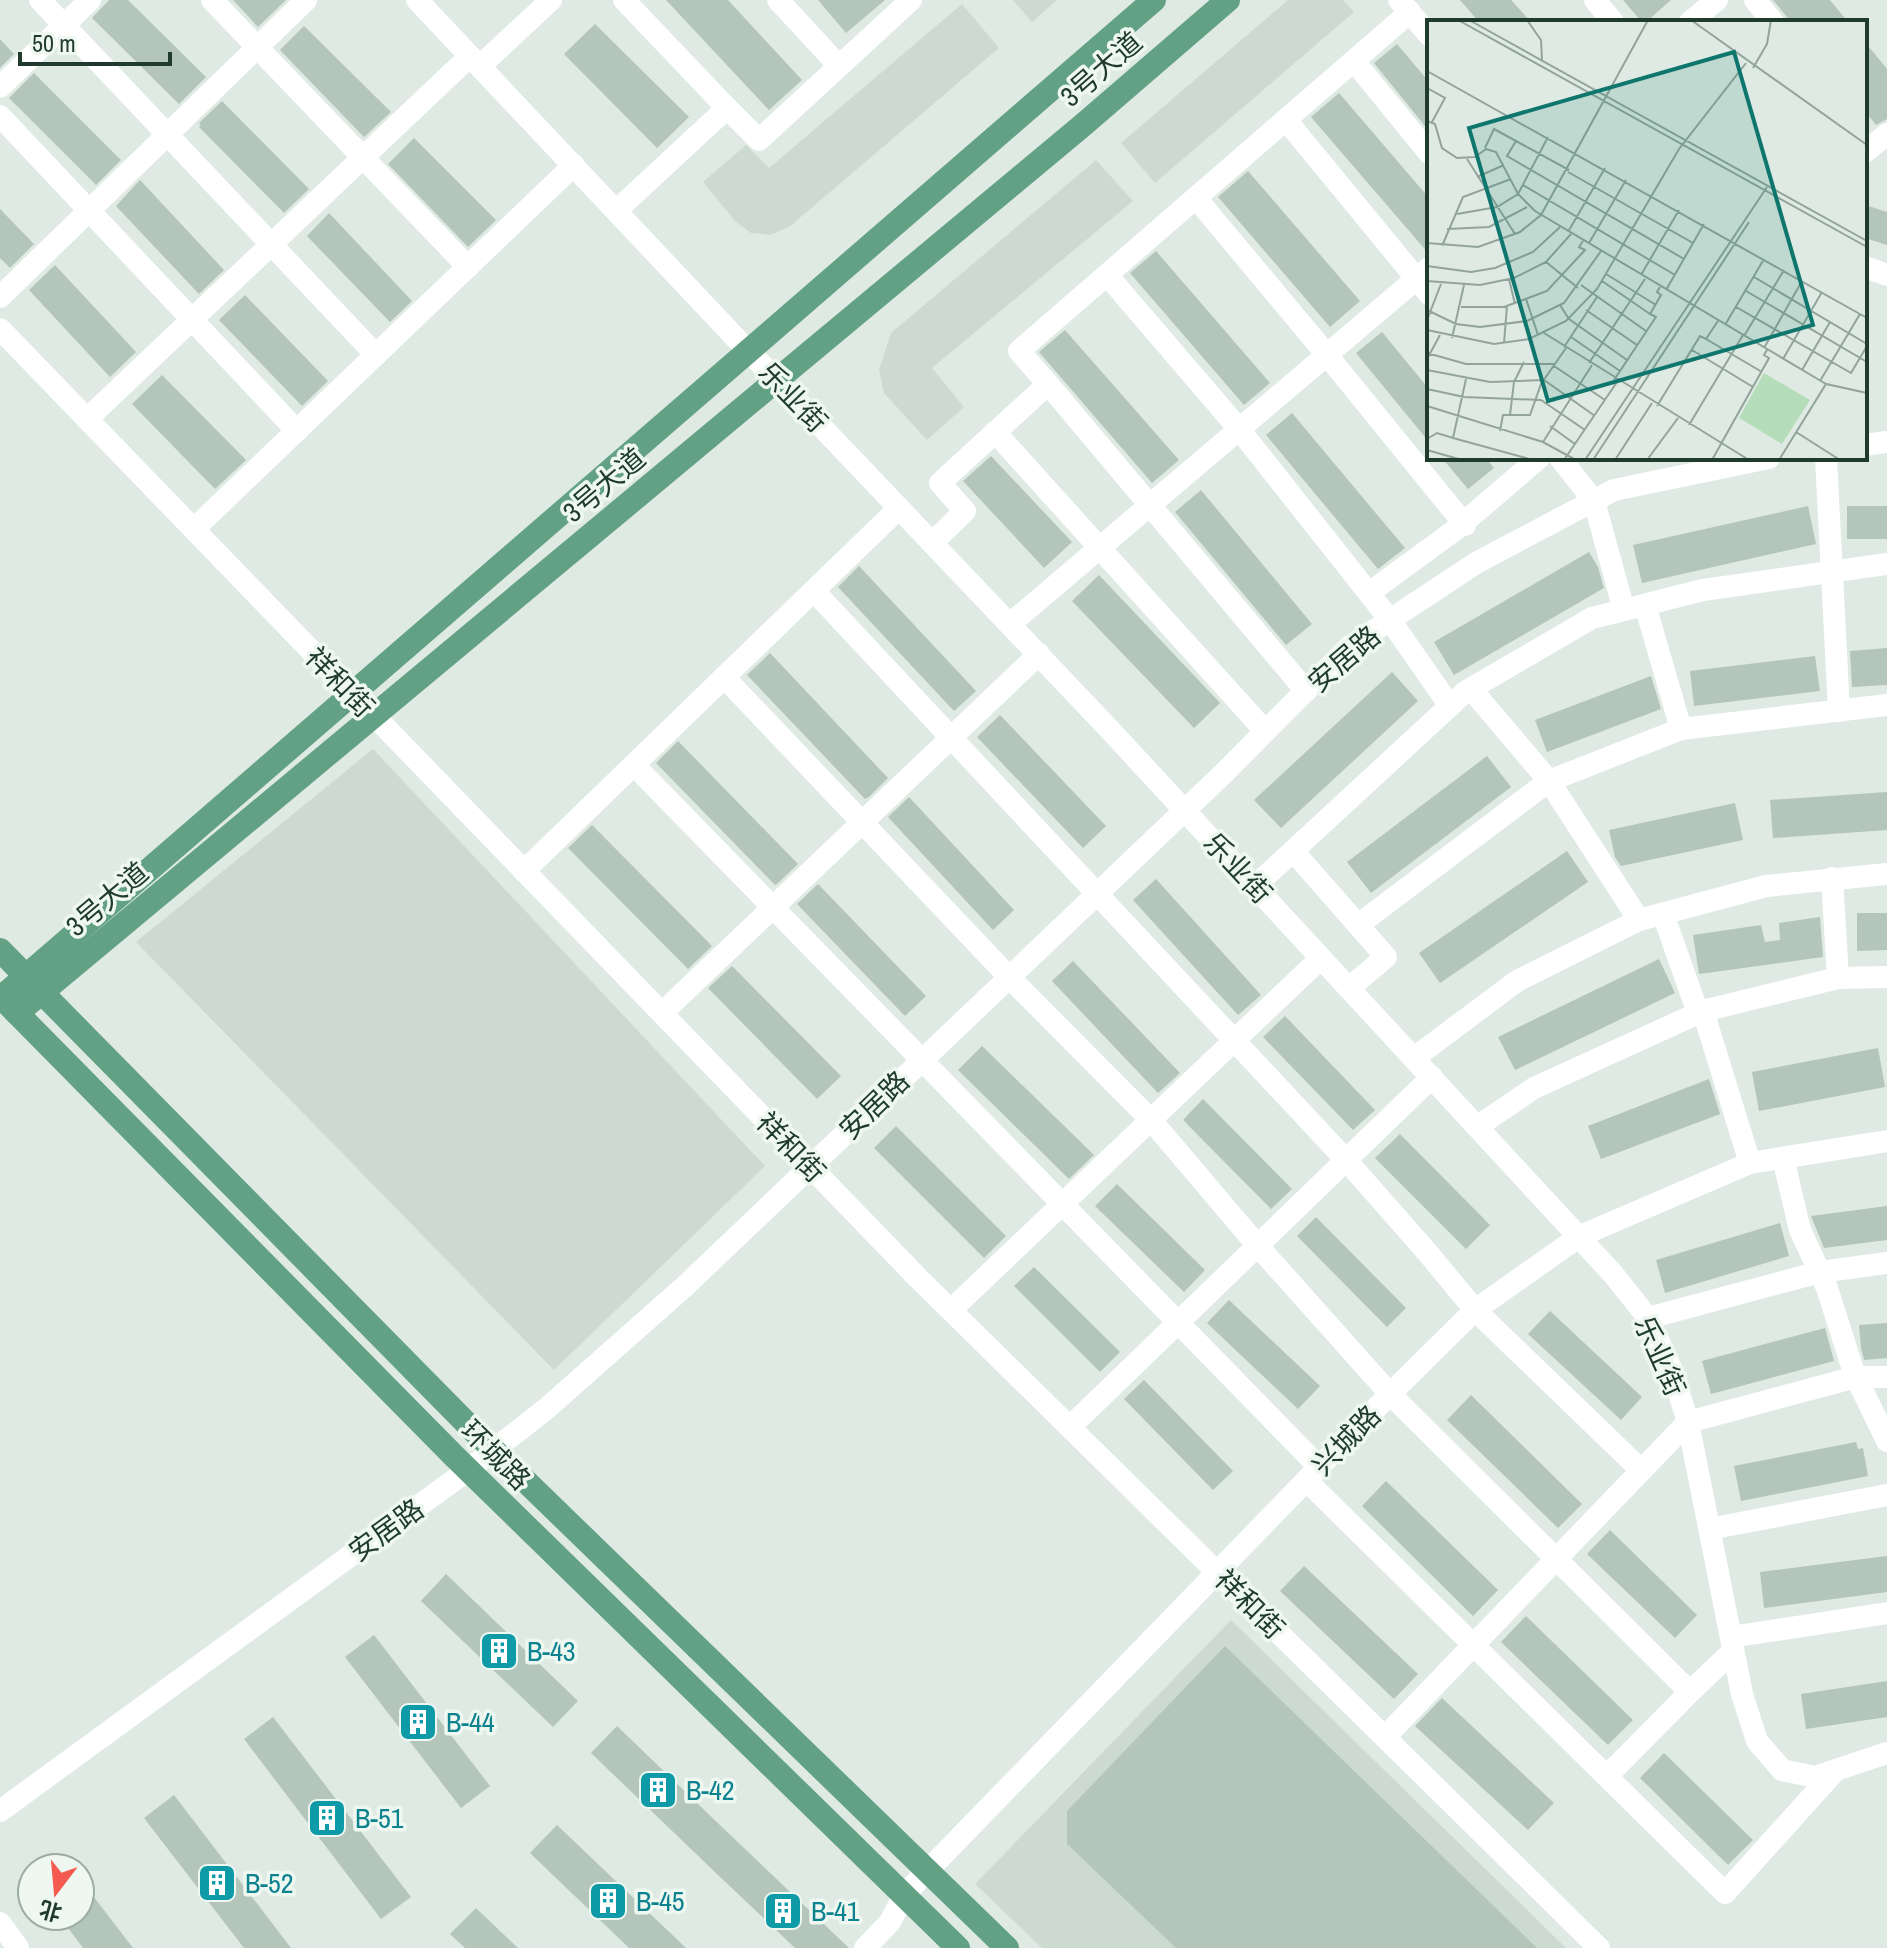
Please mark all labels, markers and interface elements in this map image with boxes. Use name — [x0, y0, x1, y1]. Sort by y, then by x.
scale bar — [20, 16, 170, 66]
inset map — [1427, 20, 1867, 460]
street label: 3号大道 — [1052, 23, 1150, 115]
text: 50 m — [32, 27, 76, 59]
street label: 乐业街 — [750, 354, 836, 440]
street label: 3号大道 — [555, 439, 653, 531]
street label: 安居路 — [1300, 617, 1388, 701]
street label: 祥和街 — [297, 639, 383, 725]
street label: 乐业街 — [1195, 824, 1281, 912]
street label: 3号大道 — [58, 853, 156, 945]
street label: 安居路 — [831, 1062, 917, 1148]
street label: 祥和街 — [748, 1104, 834, 1190]
street label: 乐业街 — [1626, 1310, 1694, 1402]
street label: 兴城路 — [1303, 1397, 1389, 1483]
street label: 环城路 — [453, 1412, 539, 1498]
street label: 安居路 — [341, 1490, 431, 1570]
street label: 祥和街 — [1207, 1561, 1293, 1647]
building icon: B-43 — [478, 1630, 520, 1672]
place label: B-43 — [527, 1632, 576, 1670]
building icon: B-44 — [397, 1701, 439, 1743]
place label: B-44 — [446, 1703, 495, 1741]
building icon: B-42 — [637, 1769, 679, 1811]
place label: B-42 — [686, 1771, 735, 1809]
building icon: B-51 — [306, 1797, 348, 1839]
place label: B-51 — [355, 1799, 404, 1837]
north arrow — [16, 1852, 96, 1932]
building icon: B-52 — [196, 1862, 238, 1904]
place label: B-52 — [245, 1864, 294, 1902]
building icon: B-45 — [587, 1880, 629, 1922]
place label: B-45 — [636, 1882, 685, 1920]
building icon: B-41 — [762, 1890, 804, 1932]
place label: B-41 — [811, 1892, 860, 1930]
text: 北 — [36, 1894, 65, 1929]

